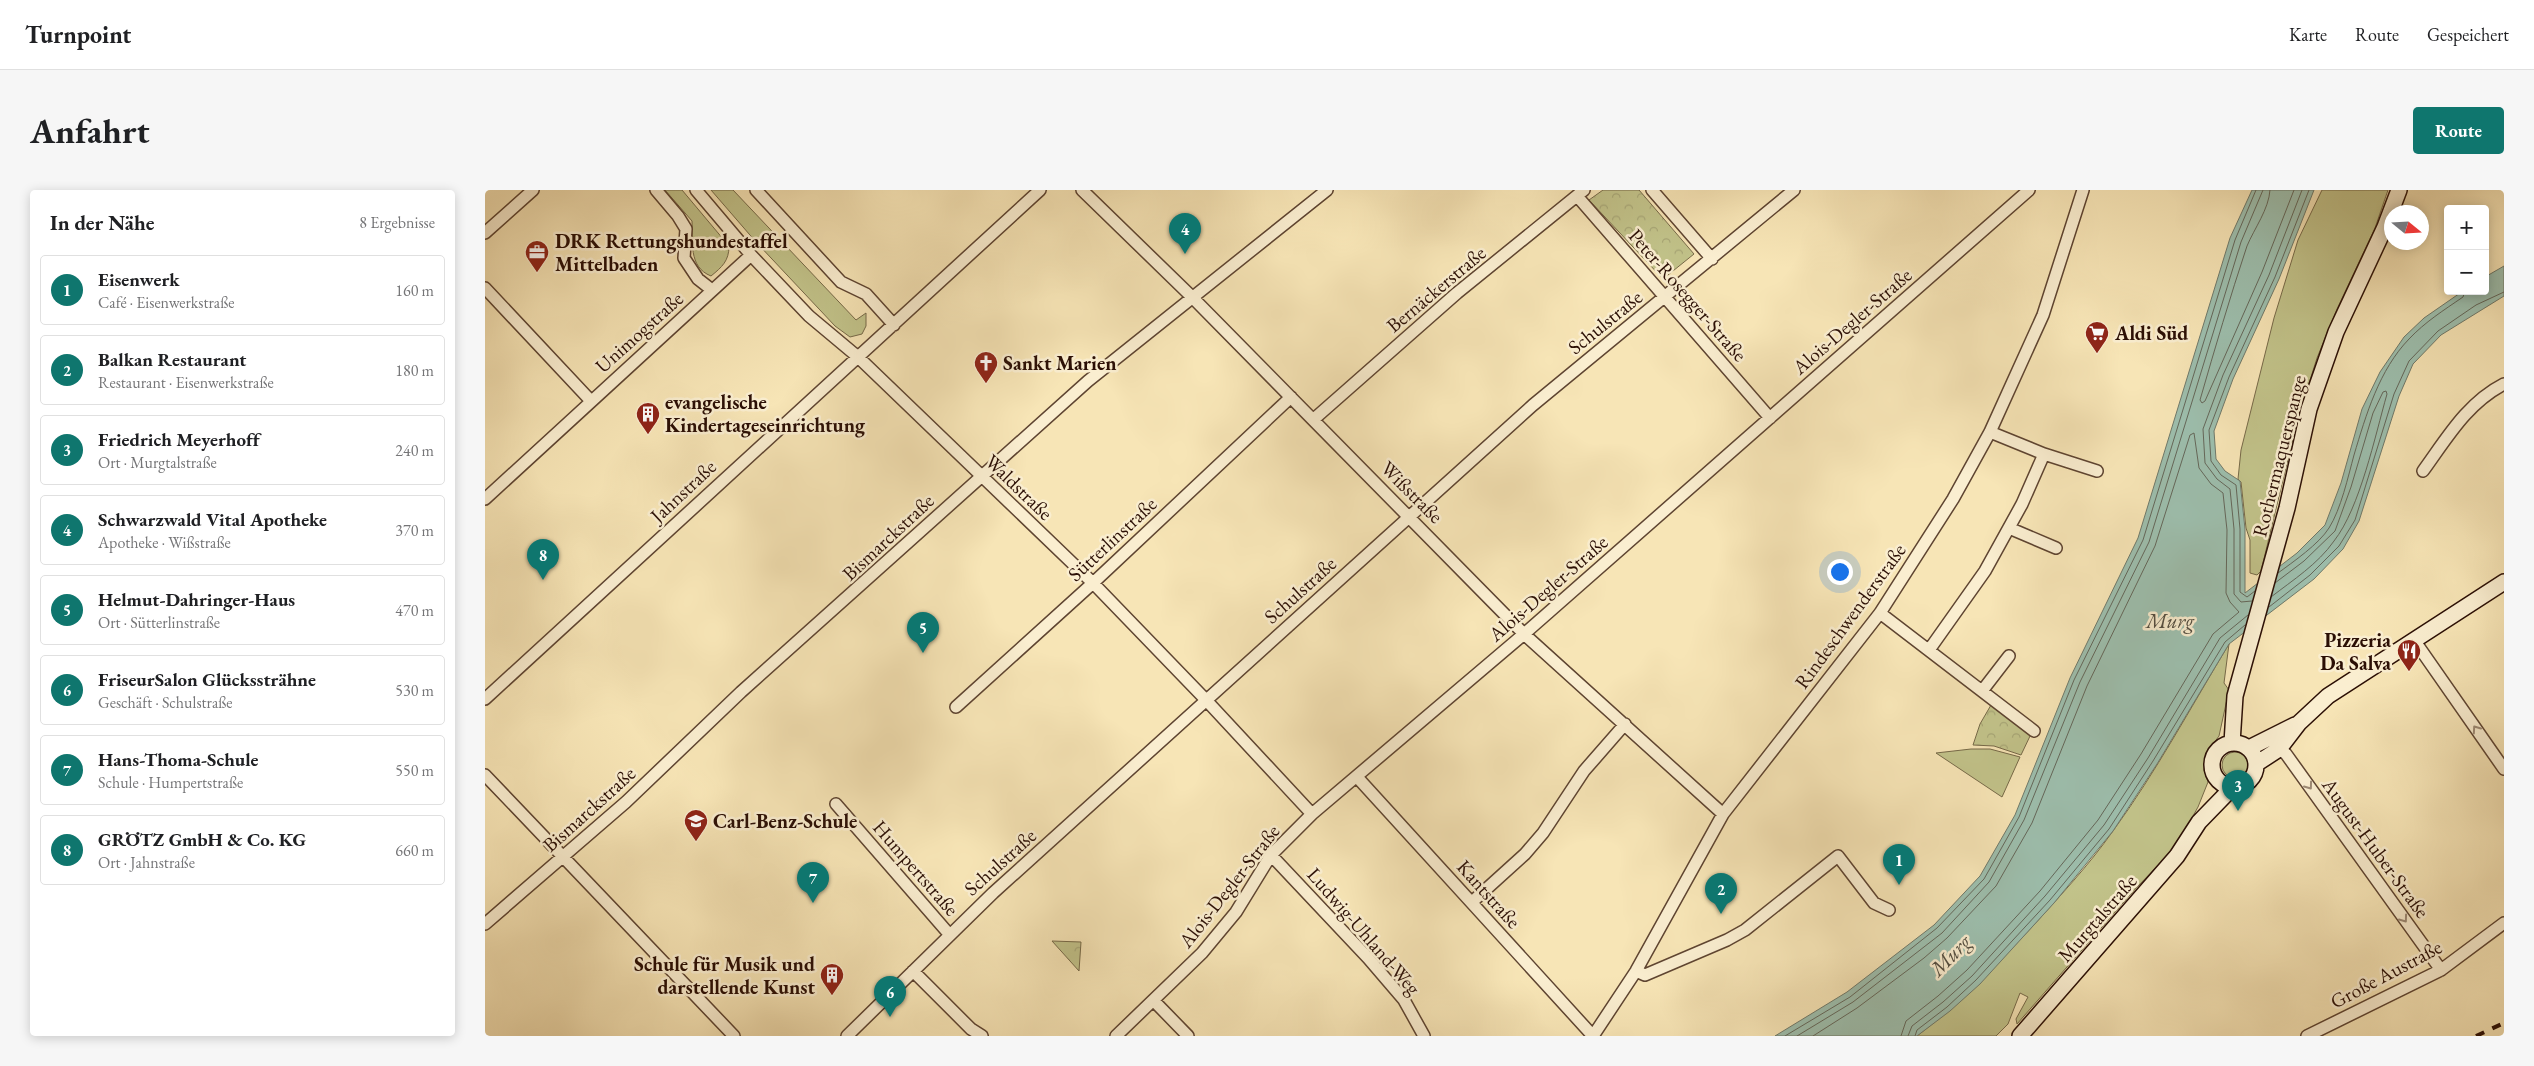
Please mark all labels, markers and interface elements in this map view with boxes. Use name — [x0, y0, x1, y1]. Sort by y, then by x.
text: Turnpoint — [25, 19, 131, 50]
text: Karte — [2289, 23, 2327, 46]
text: Route — [2355, 23, 2399, 46]
text: Gespeichert — [2427, 23, 2509, 46]
button: Route — [2413, 107, 2504, 154]
text: Anfahrt — [30, 108, 150, 153]
north arrow — [2384, 205, 2429, 250]
map controls — [2444, 205, 2489, 295]
button: + — [2444, 205, 2489, 250]
text: In der Nähe — [50, 209, 155, 236]
text: 8 Ergebnisse — [359, 212, 435, 233]
pin: 4 — [1169, 213, 1201, 254]
street label: Peter-Rosegger-Straße — [1623, 223, 1753, 367]
place label: DRK Rettungshundestaffel Mittelbaden — [555, 228, 788, 277]
office icon: DRK Rettungshundestaffel Mittelbaden — [524, 239, 550, 273]
street label: Bernäckerstraße — [1381, 240, 1491, 338]
button: − — [2444, 250, 2489, 295]
street label: Alois-Degler-Straße — [1786, 262, 1917, 381]
text: Eisenwerk — [98, 267, 180, 292]
text: 1 — [63, 280, 71, 301]
text: 160 m — [395, 280, 434, 301]
street label: Schulstraße — [1562, 284, 1648, 360]
street label: Unimogstraße — [590, 286, 689, 378]
text: Café · Eisenwerkstraße — [98, 292, 235, 313]
supermarket icon: Aldi Süd — [2084, 320, 2110, 354]
place label: Aldi Süd — [2114, 320, 2188, 346]
text: Balkan Restaurant — [98, 347, 246, 372]
church icon: Sankt Marien — [973, 350, 999, 384]
place label: Sankt Marien — [1003, 350, 1117, 376]
text: 2 — [63, 360, 71, 381]
text: 180 m — [395, 360, 434, 381]
text: Restaurant · Eisenwerkstraße — [98, 372, 274, 393]
street label: Rothermaquerspange — [2246, 372, 2312, 540]
place label: evangelische Kindertageseinrichtung — [665, 389, 866, 438]
building icon: evangelische Kindertageseinrichtung — [635, 401, 661, 435]
text: Friedrich Meyerhoff — [98, 427, 260, 452]
text: 3 — [63, 440, 71, 461]
text: 240 m — [395, 440, 434, 461]
street label: Waldstraße — [980, 448, 1059, 526]
text: Ort · Murgtalstraße — [98, 452, 217, 473]
street label: Jahnstraße — [643, 454, 722, 529]
street label: Wißstraße — [1375, 455, 1449, 529]
street label: Bismarckstraße — [837, 488, 939, 586]
street label: Sütterlinstraße — [1062, 491, 1162, 587]
text: Schwarzwald Vital Apotheke — [98, 507, 327, 532]
text: 4 — [63, 520, 71, 541]
text: 370 m — [395, 520, 434, 541]
street label: Alois-Degler-Straße — [1482, 529, 1613, 648]
text: Apotheke · Wißstraße — [98, 532, 231, 553]
street label: Rindeschwenderstraße — [1788, 538, 1912, 694]
pin: 8 — [527, 539, 559, 580]
street label: Schulstraße — [1258, 551, 1342, 629]
your location — [1827, 559, 1853, 585]
text: Helmut-Dahringer-Haus — [98, 587, 295, 612]
text: 5 — [63, 600, 71, 621]
text: 470 m — [395, 600, 434, 621]
water label: Murg — [2144, 607, 2195, 634]
text: Ort · Sütterlinstraße — [98, 612, 220, 633]
pin: 5 — [907, 612, 939, 653]
place label: Pizzeria Da Salva — [2320, 627, 2391, 676]
restaurant icon: Pizzeria Da Salva — [2396, 638, 2422, 672]
text: FriseurSalon Glückssträhne — [98, 667, 316, 692]
text: 6 — [63, 680, 71, 701]
text: 530 m — [395, 680, 434, 701]
text: Geschäft · Schulstraße — [98, 692, 233, 713]
one-way arrow — [2473, 726, 2482, 735]
text: Hans-Thoma-Schule — [98, 747, 258, 772]
text: 7 — [63, 760, 71, 781]
text: 550 m — [395, 760, 434, 781]
street label: Bismarckstraße — [537, 760, 641, 858]
pin: 3 — [2222, 770, 2254, 811]
text: Schule · Humpertstraße — [98, 772, 243, 793]
street label: August-Huber-Straße — [2316, 772, 2436, 923]
one-way arrow — [2303, 781, 2313, 790]
school or university icon: Carl-Benz-Schule — [683, 808, 709, 842]
place label: Carl-Benz-Schule — [713, 808, 857, 834]
street label: Humpertstraße — [867, 815, 965, 921]
street label: Alois-Degler-Straße — [1172, 819, 1285, 954]
street label: Schulstraße — [958, 823, 1042, 901]
text: GRÖTZ GmbH & Co. KG — [98, 827, 306, 852]
text: 8 — [63, 840, 71, 861]
text: 660 m — [395, 840, 434, 861]
pin: 1 — [1883, 844, 1915, 885]
text: Ort · Jahnstraße — [98, 852, 195, 873]
street label: Kantstraße — [1451, 854, 1527, 934]
pin: 7 — [797, 862, 829, 903]
street label: Ludwig-Uhland-Weg — [1302, 862, 1427, 1000]
street label: Murgtalstraße — [2052, 868, 2142, 967]
pin: 2 — [1705, 873, 1737, 914]
one-way arrow — [2398, 913, 2407, 922]
water label: Murg — [1922, 927, 1977, 983]
street label: Große Austraße — [2326, 934, 2446, 1014]
place label: Schule für Musik und darstellende Kunst — [634, 951, 815, 1000]
building icon: Schule für Musik und darstellende Kunst — [819, 962, 845, 996]
pin: 6 — [874, 976, 906, 1017]

